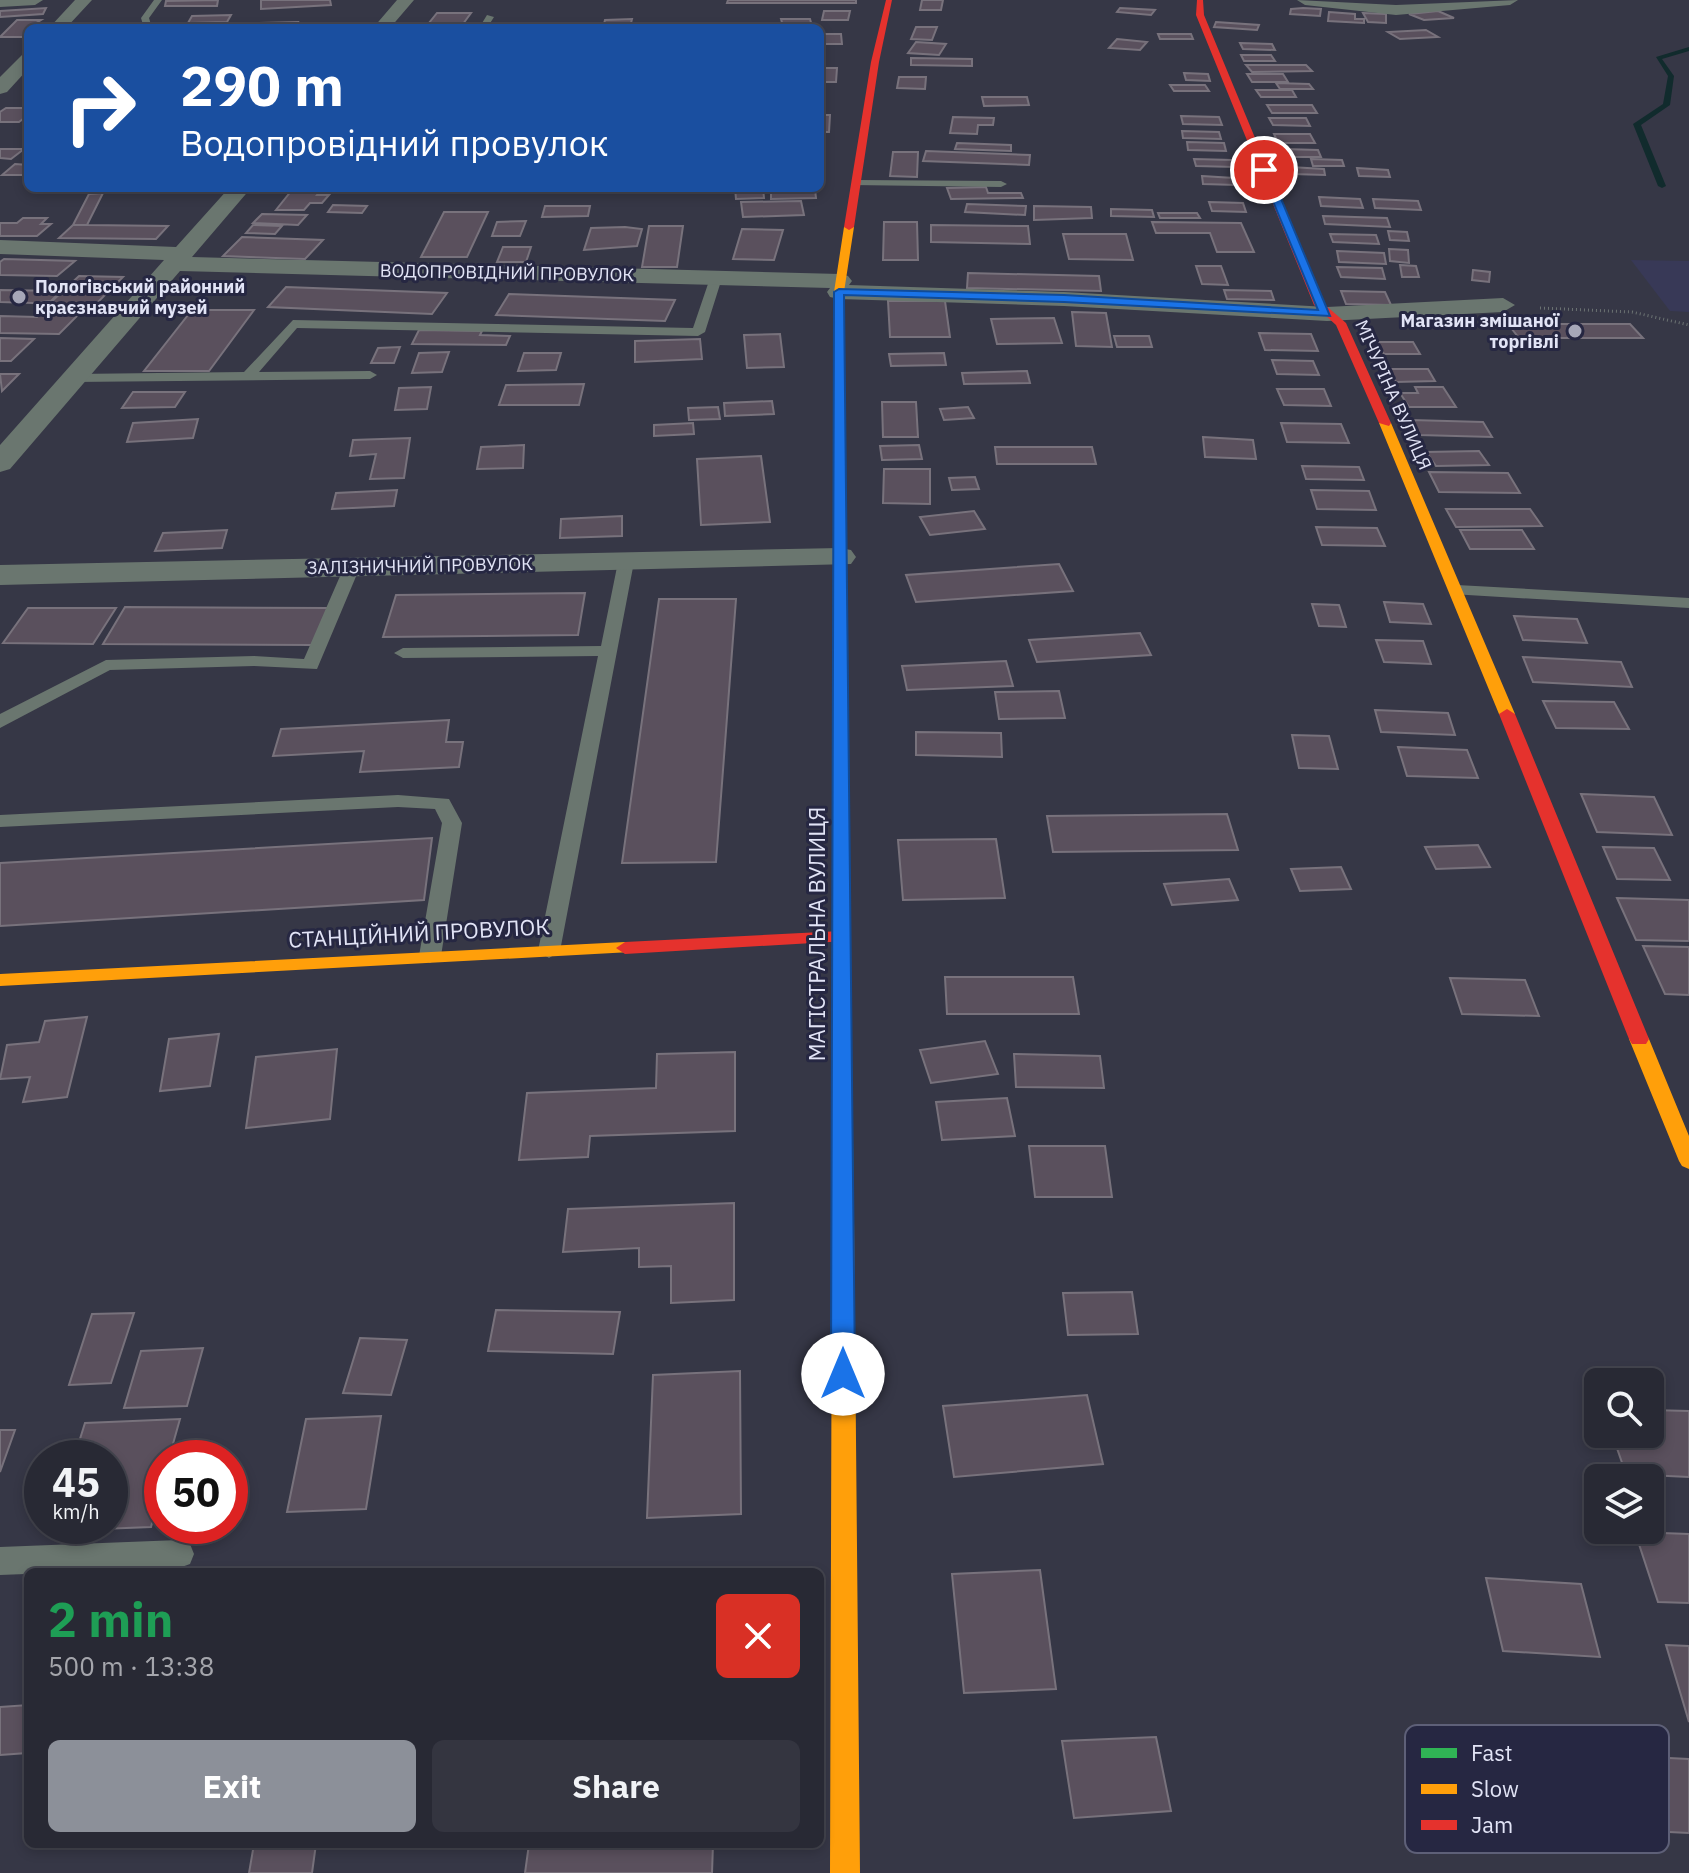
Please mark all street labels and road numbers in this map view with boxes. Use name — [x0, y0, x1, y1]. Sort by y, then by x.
street label: ВОДОПРОВІДНИЙ ПРОВУЛОК — [380, 259, 635, 286]
street label: МІЧУРІНА ВУЛИЦЯ — [1350, 316, 1437, 473]
street label: ЗАЛІЗНИЧНИЙ ПРОВУЛОК — [307, 552, 533, 579]
street label: МАГІСТРАЛЬНА ВУЛИЦЯ — [802, 807, 831, 1061]
street label: СТАНЦІЙНИЙ ПРОВУЛОК — [287, 911, 551, 954]

